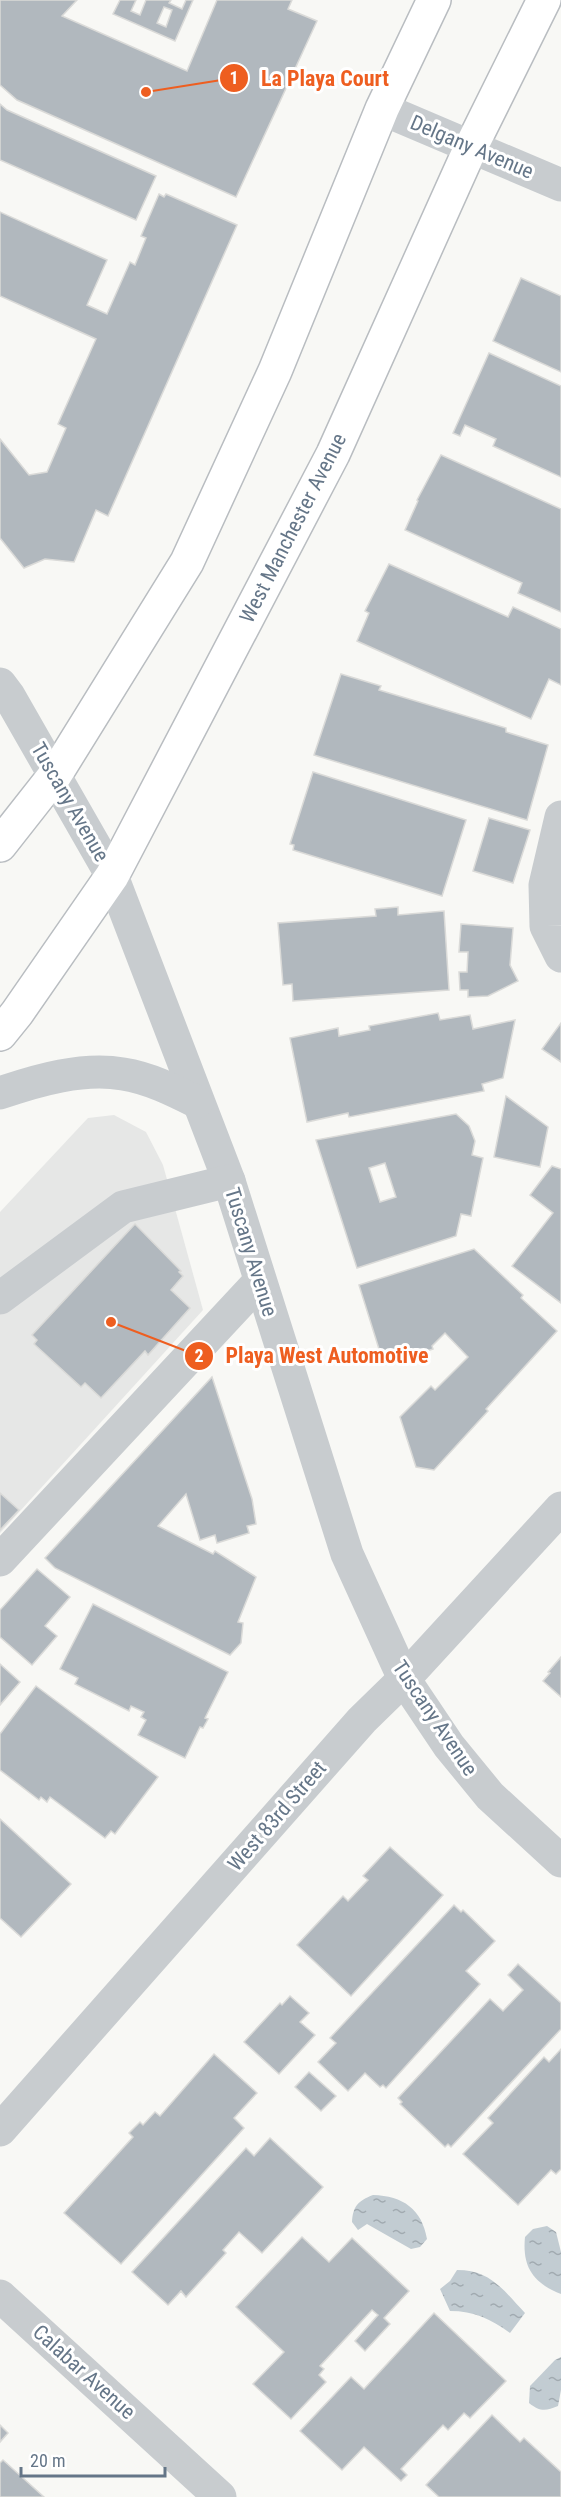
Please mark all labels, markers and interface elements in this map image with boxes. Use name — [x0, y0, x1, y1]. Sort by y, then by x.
callout: La Playa Court — [219, 58, 401, 98]
text: La Playa Court — [261, 66, 389, 91]
text: 1 — [229, 67, 239, 88]
street label: Delgany Avenue — [407, 110, 537, 184]
street label: West Manchester Avenue — [235, 429, 351, 627]
street label: Tuscany Avenue — [26, 738, 114, 866]
street label: Tuscany Avenue — [220, 1185, 282, 1320]
callout: Playa West Automotive — [184, 1336, 440, 1376]
text: Playa West Automotive — [226, 1343, 428, 1368]
text: 2 — [194, 1345, 204, 1366]
street label: Tuscany Avenue — [388, 1656, 482, 1780]
street label: West 83rd Street — [223, 1756, 331, 1876]
street label: Calabar Avenue — [28, 2320, 140, 2424]
scale bar — [21, 2440, 165, 2478]
text: 20 m — [30, 2450, 65, 2471]

